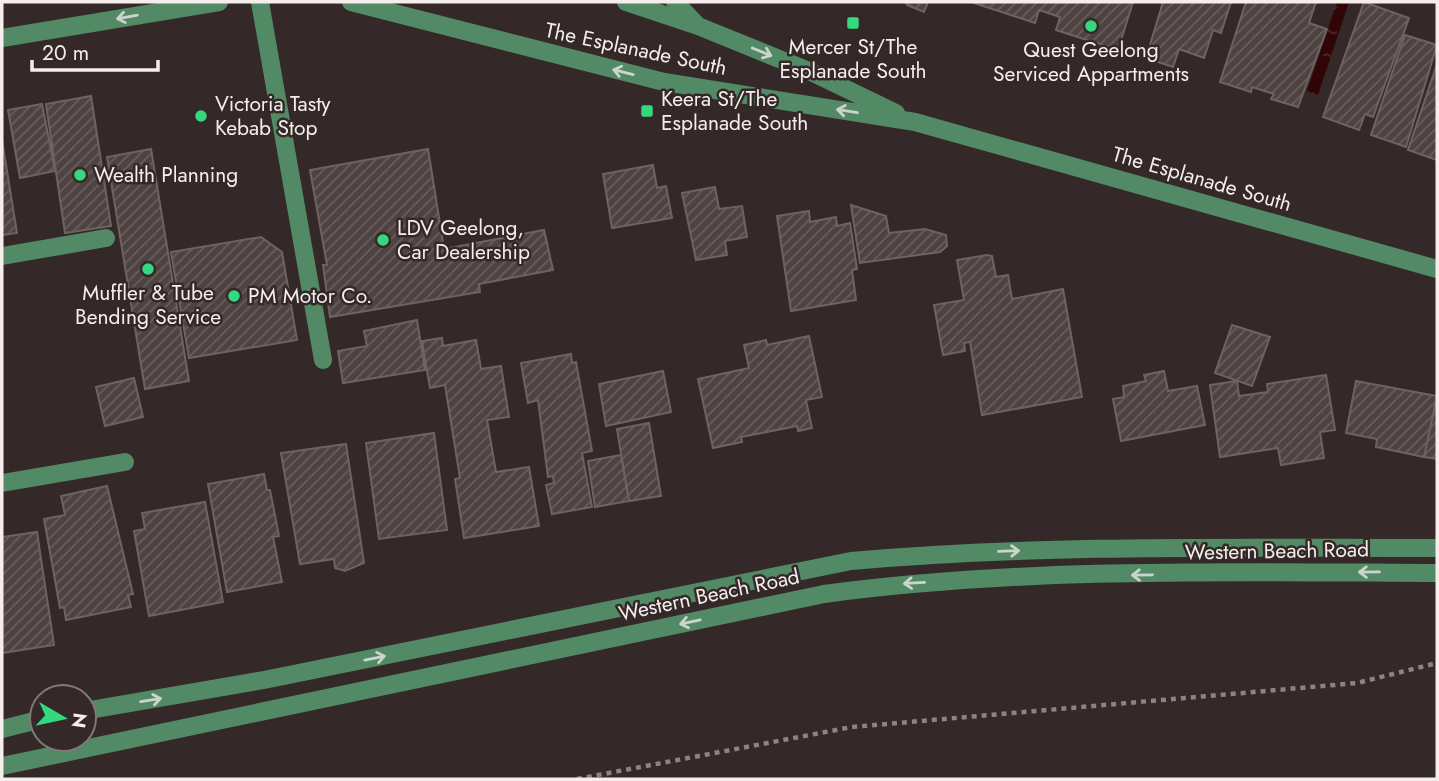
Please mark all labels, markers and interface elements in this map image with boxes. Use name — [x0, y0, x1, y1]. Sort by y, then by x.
one-way arrow — [116, 11, 139, 24]
street label: The Esplanade South — [542, 15, 730, 83]
marker: Mercer St/The Esplanade South — [845, 15, 861, 31]
marker: Quest Geelong Serviced Appartments — [1083, 18, 1099, 34]
scale bar — [32, 28, 158, 72]
place label: Mercer St/The Esplanade South — [779, 32, 927, 86]
place label: Quest Geelong Serviced Appartments — [993, 35, 1189, 89]
text: 20 m — [42, 38, 89, 68]
one-way arrow — [750, 46, 772, 59]
one-way arrow — [612, 65, 635, 78]
place label: Keera St/The Esplanade South — [661, 84, 808, 138]
place label: Victoria Tasty Kebab Stop — [215, 89, 331, 143]
marker: Keera St/The Esplanade South — [639, 103, 655, 119]
one-way arrow — [836, 105, 859, 118]
marker: Victoria Tasty Kebab Stop — [193, 108, 209, 124]
street label: The Esplanade South — [1109, 139, 1295, 219]
place label: Wealth Planning — [94, 160, 238, 190]
marker: Wealth Planning — [72, 167, 88, 183]
place label: LDV Geelong, Car Dealership — [397, 213, 530, 267]
marker: LDV Geelong, Car Dealership — [375, 232, 391, 248]
marker: Muffler & Tube Bending Service — [140, 261, 156, 277]
place label: Muffler & Tube Bending Service — [75, 278, 221, 332]
place label: PM Motor Co. — [248, 281, 372, 311]
marker: PM Motor Co. — [226, 288, 242, 304]
street label: Western Beach Road — [1185, 534, 1369, 568]
one-way arrow — [997, 544, 1020, 557]
street label: Western Beach Road — [616, 561, 802, 629]
one-way arrow — [1358, 566, 1381, 579]
one-way arrow — [1130, 568, 1153, 582]
one-way arrow — [903, 577, 926, 590]
one-way arrow — [679, 615, 702, 629]
one-way arrow — [363, 651, 386, 665]
north arrow — [28, 683, 98, 753]
one-way arrow — [139, 693, 162, 706]
text: N — [65, 711, 94, 730]

